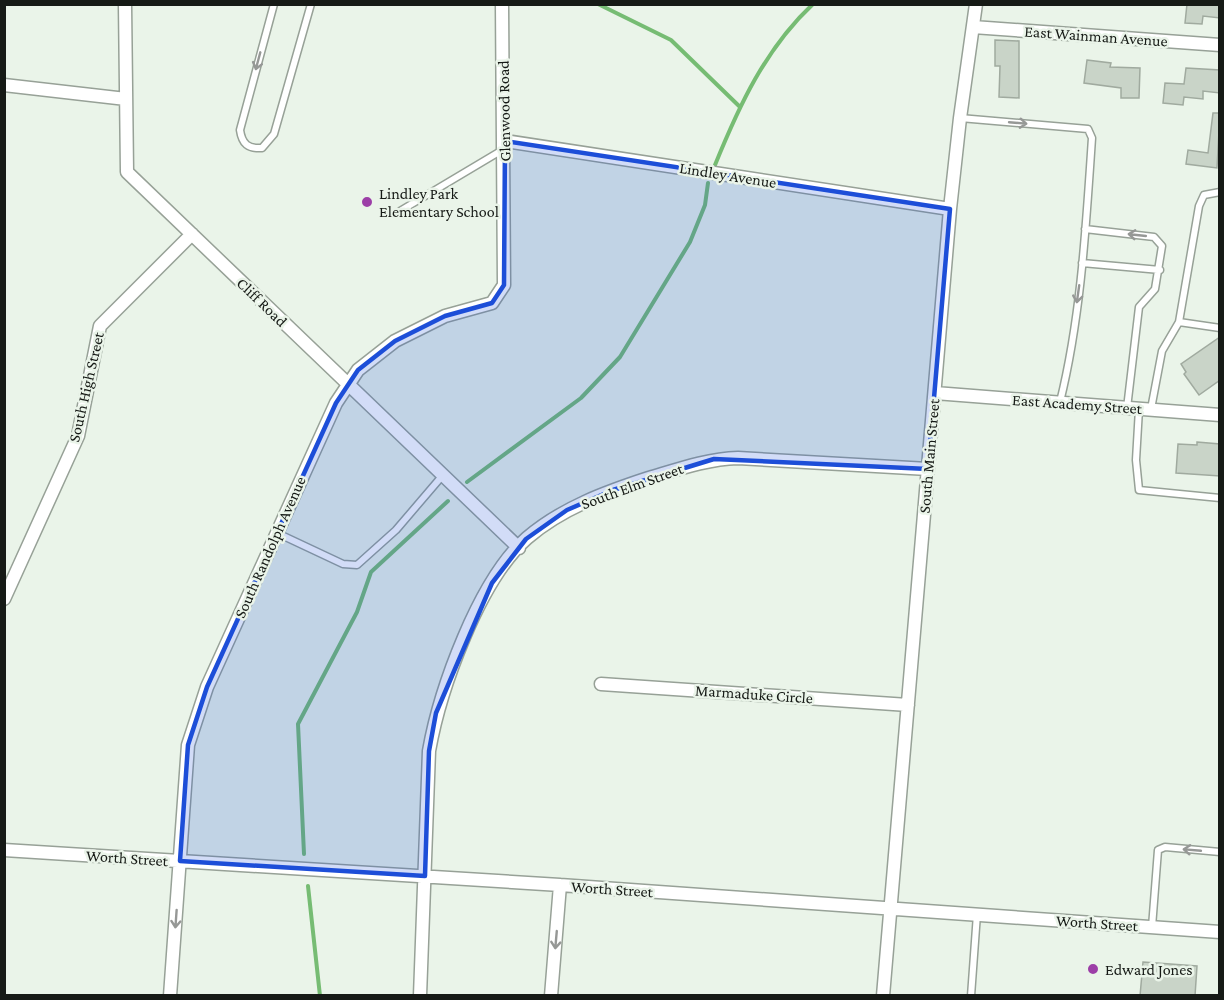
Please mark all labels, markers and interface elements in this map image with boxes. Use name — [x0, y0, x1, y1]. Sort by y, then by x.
street label: East Wainman Avenue — [1024, 23, 1168, 49]
one-way arrow — [252, 51, 264, 70]
street label: Glenwood Road — [495, 60, 513, 162]
one-way arrow — [1008, 118, 1027, 129]
street label: Lindley Avenue — [678, 159, 778, 192]
place label: Lindley Park Elementary School — [379, 185, 499, 221]
marker: Lindley Park Elementary School — [360, 195, 374, 209]
one-way arrow — [1128, 229, 1148, 240]
street label: Cliff Road — [234, 274, 291, 330]
one-way arrow — [1072, 284, 1083, 303]
street label: South High Street — [65, 330, 108, 444]
street label: East Academy Street — [1012, 391, 1143, 418]
street label: South Main Street — [916, 397, 943, 514]
street label: South Elm Street — [579, 459, 686, 512]
street label: South Randolph Avenue — [231, 474, 310, 621]
street label: Marmaduke Circle — [695, 681, 813, 707]
one-way arrow — [1183, 844, 1203, 855]
street label: Worth Street — [85, 847, 169, 869]
street label: Worth Street — [570, 878, 654, 900]
one-way arrow — [170, 909, 181, 929]
street label: Worth Street — [1055, 912, 1139, 934]
one-way arrow — [550, 930, 561, 949]
place label: Edward Jones — [1105, 961, 1193, 979]
marker: Edward Jones — [1086, 962, 1100, 976]

